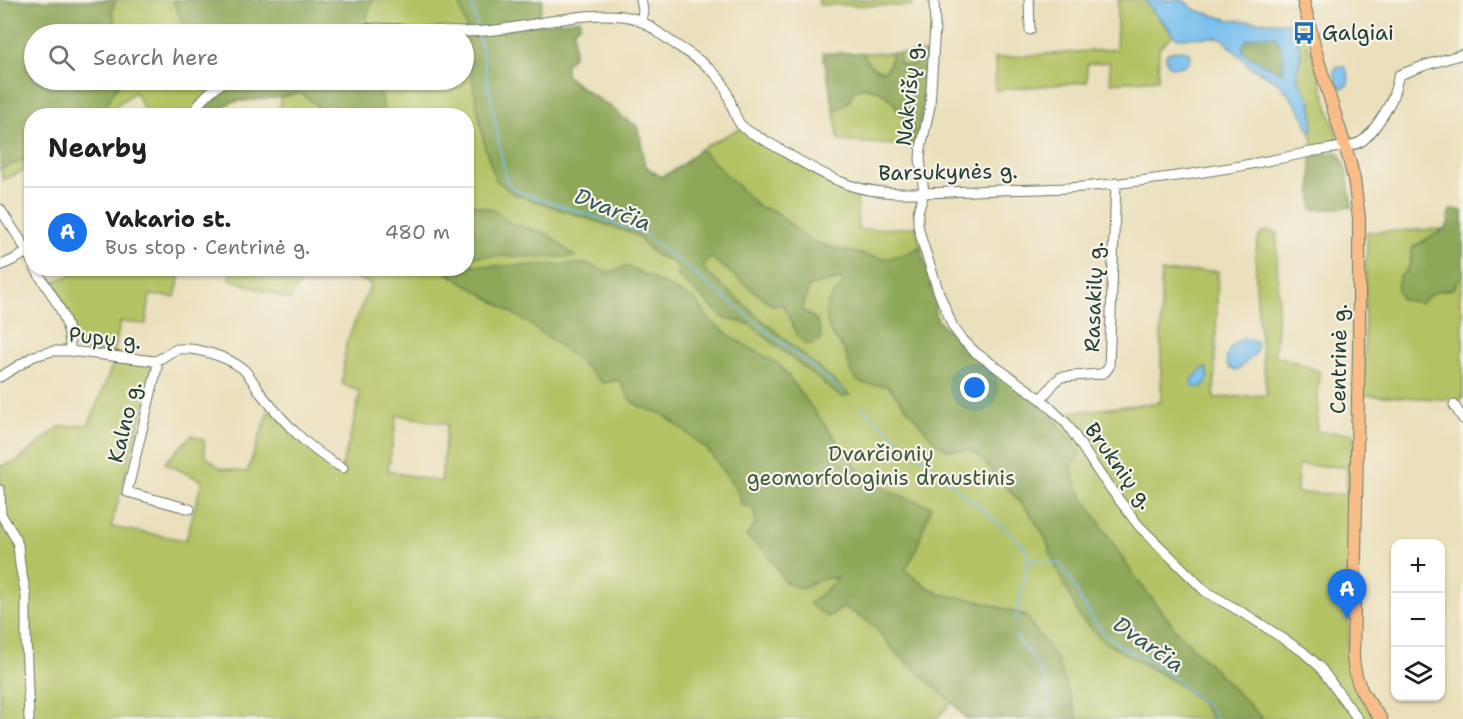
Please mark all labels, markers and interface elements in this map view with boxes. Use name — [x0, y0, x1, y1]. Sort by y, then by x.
place label: Galgiai — [1322, 19, 1394, 47]
bus stop icon: Galgiai — [1291, 20, 1317, 46]
search box — [24, 24, 474, 90]
icon: search — [45, 41, 78, 74]
street label: Nakvišų g. — [890, 41, 928, 147]
text: Search here — [93, 43, 219, 72]
text: Nearby — [48, 130, 147, 165]
street label: Barsukynės g. — [878, 157, 1018, 187]
water label: Dvarčia — [570, 181, 655, 238]
text: Vakario st. — [105, 205, 231, 234]
text: A — [60, 219, 75, 245]
text: 480 m — [385, 219, 450, 245]
text: Bus stop · Centrinė g. — [105, 234, 310, 260]
street label: Rasakilų g. — [1078, 241, 1110, 353]
street label: Centrinė g. — [1324, 304, 1354, 414]
street label: Pupų g. — [67, 320, 143, 356]
your location — [960, 373, 989, 402]
street label: Kalno g. — [101, 378, 149, 466]
street label: Bruknių g. — [1078, 417, 1160, 515]
park label: Dvarčionių geomorfologinis draustinis — [747, 440, 1015, 492]
map controls — [1391, 539, 1445, 701]
button: + — [1391, 539, 1445, 593]
pin: A — [1328, 570, 1366, 619]
button: − — [1391, 593, 1445, 647]
water label: Dvarčia — [1108, 610, 1190, 679]
button: layers — [1391, 647, 1445, 701]

